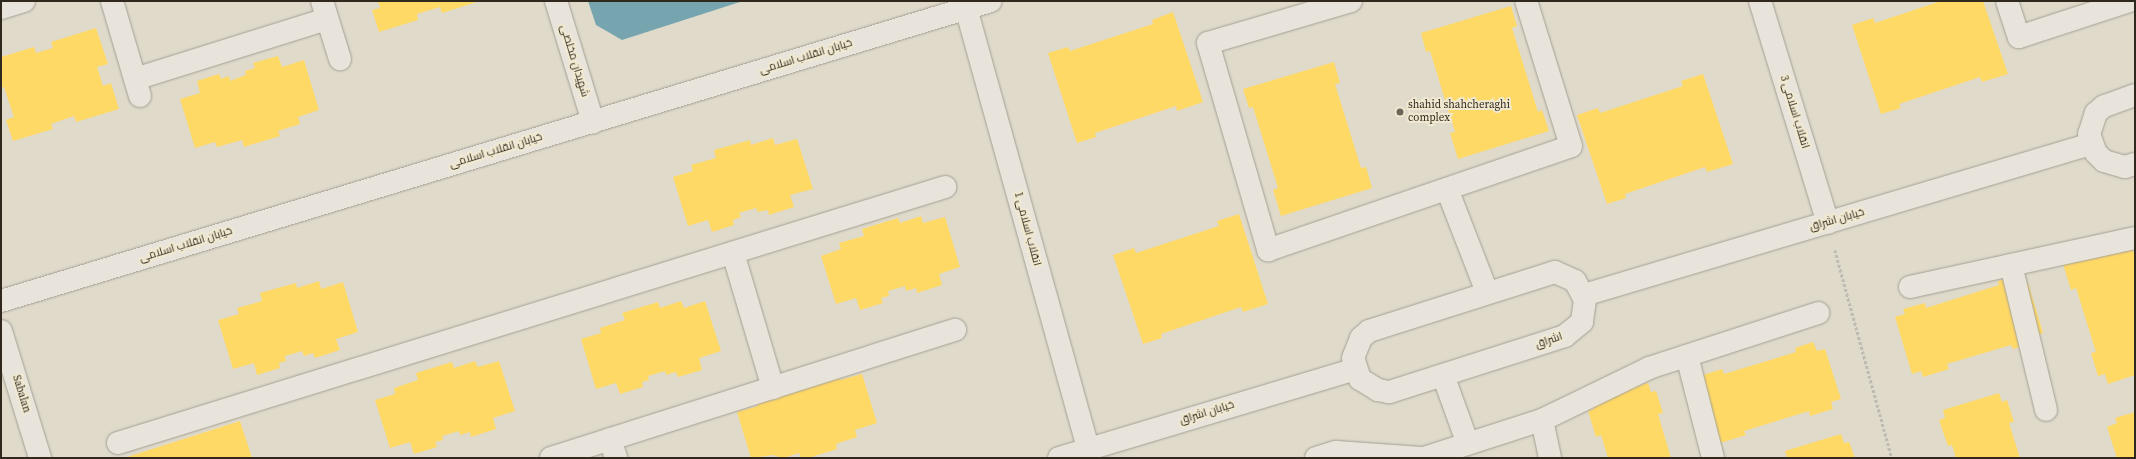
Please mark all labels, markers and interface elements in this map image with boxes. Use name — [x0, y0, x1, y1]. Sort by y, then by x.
street label: شهیدان مخلصی — [557, 23, 591, 99]
street label: خیابان انقلاب اسلامی — [758, 37, 854, 77]
street label: انقلاب اسلامی 3 — [1777, 74, 1811, 150]
place label: shahid shahcheraghi complex — [1408, 99, 1510, 125]
marker: shahid shahcheraghi complex — [1395, 107, 1405, 117]
street label: خیابان انقلاب اسلامی — [448, 131, 544, 171]
street label: انقلاب اسلامی 1 — [1011, 191, 1043, 267]
street label: خیابان اشراق — [1808, 206, 1866, 234]
street label: خیابان انقلاب اسلامی — [138, 225, 234, 265]
street label: اشراق — [1534, 330, 1564, 352]
street label: Sabalan — [9, 374, 33, 414]
street label: خیابان اشراق — [1178, 398, 1236, 428]

